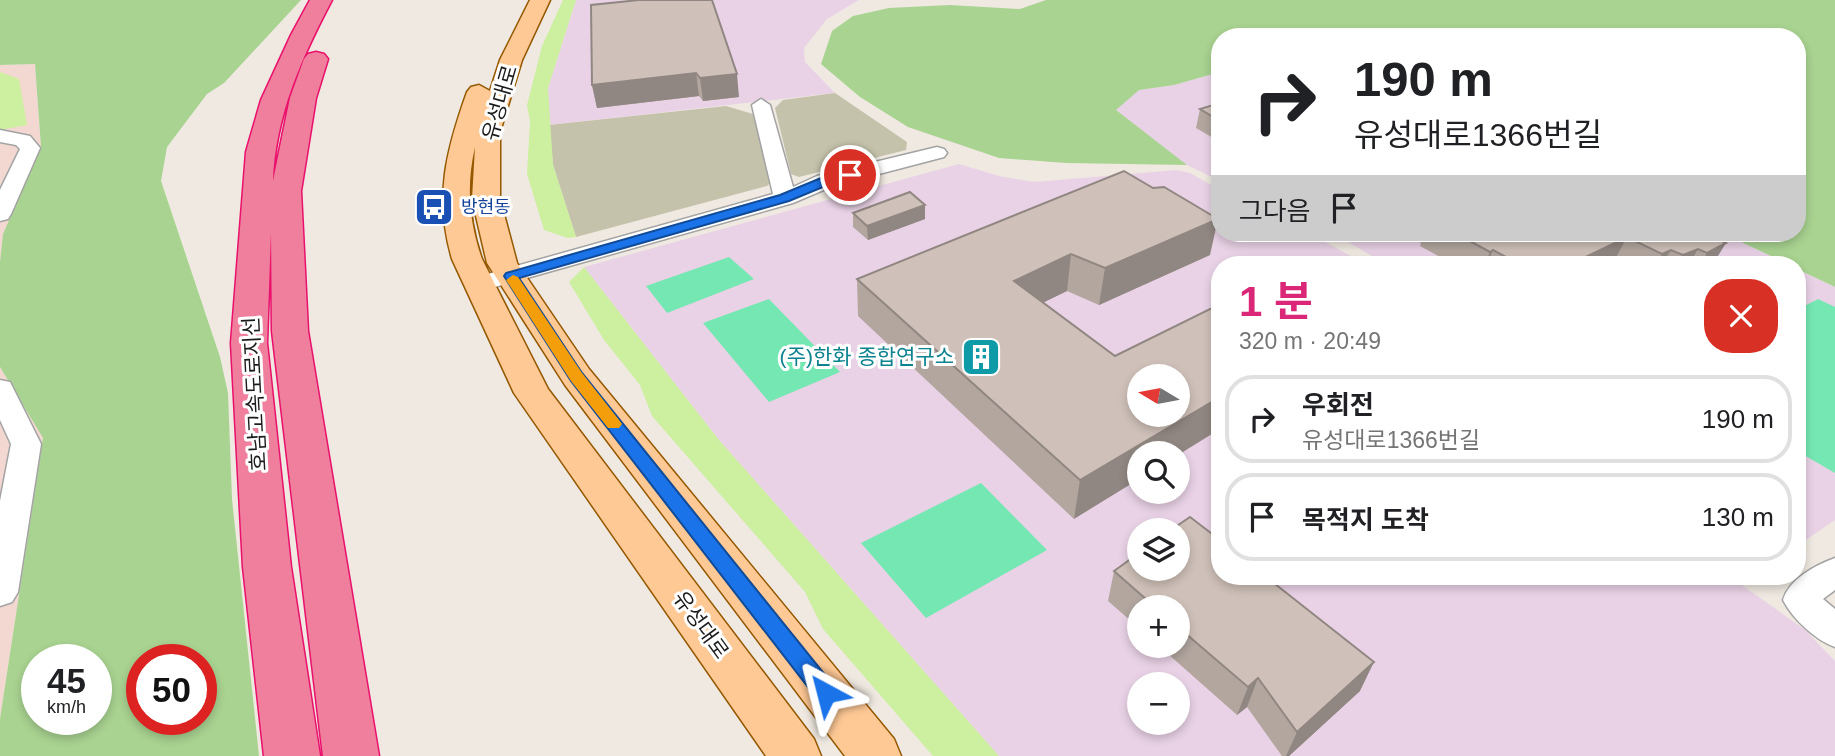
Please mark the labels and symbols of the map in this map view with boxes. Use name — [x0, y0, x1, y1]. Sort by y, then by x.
street label: 유성대로 — [478, 63, 521, 143]
pin — [820, 145, 880, 205]
bus stop icon: 방현동 — [413, 186, 455, 228]
place label: 방현동 — [461, 197, 511, 217]
street label: 호남고속도로지선 — [239, 316, 270, 472]
building icon: (주)한화 종합연구소 — [960, 336, 1002, 378]
place label: (주)한화 종합연구소 — [780, 345, 954, 368]
north arrow — [1127, 364, 1190, 427]
street label: 유성대로 — [669, 587, 733, 663]
speed limit sign: 50 — [126, 644, 217, 735]
position arrow — [789, 656, 863, 730]

